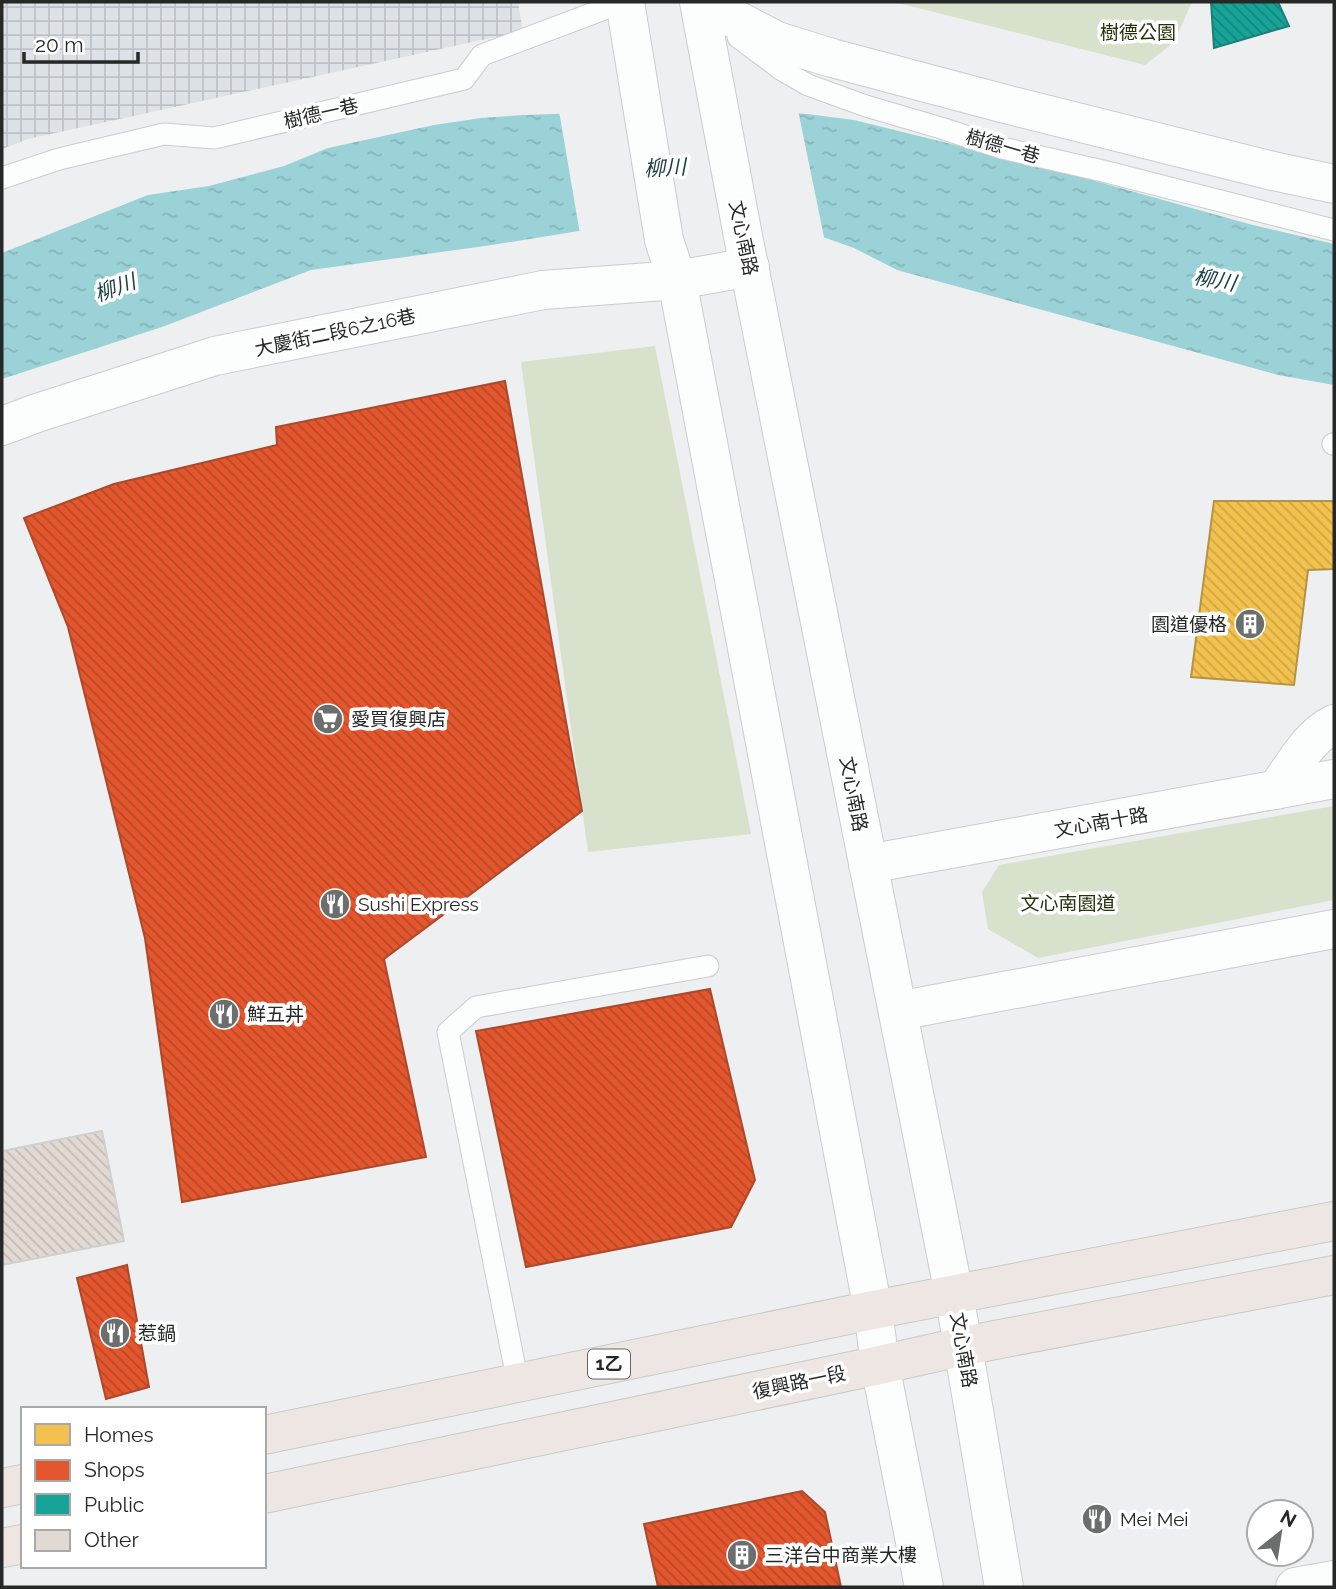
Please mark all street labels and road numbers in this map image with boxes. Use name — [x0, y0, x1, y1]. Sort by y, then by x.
street label: 樹德一巷 — [281, 94, 361, 132]
street label: 樹德一巷 — [963, 125, 1043, 167]
street label: 文心南路 — [725, 199, 763, 277]
street label: 大慶街二段6之16巷 — [252, 304, 418, 360]
street label: 文心南路 — [836, 755, 872, 833]
street label: 文心南十路 — [1052, 803, 1150, 841]
street label: 文心南路 — [947, 1311, 981, 1389]
road number: 1乙 — [588, 1350, 630, 1378]
street label: 復興路一段 — [750, 1361, 848, 1403]

